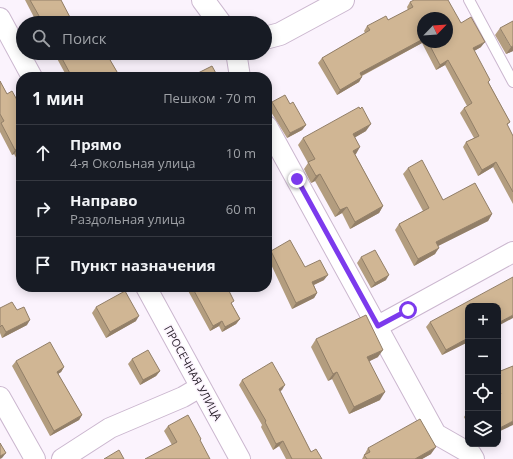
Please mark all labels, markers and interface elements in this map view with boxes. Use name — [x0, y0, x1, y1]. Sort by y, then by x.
north arrow — [417, 12, 453, 48]
search box — [16, 16, 272, 60]
icon: search — [30, 27, 52, 49]
text: Поиск — [62, 28, 106, 48]
text: 1 мин — [32, 87, 84, 110]
text: Пешком · 70 m — [163, 89, 256, 107]
text: Прямо — [70, 134, 122, 154]
icon: ahead — [32, 142, 54, 164]
text: 10 m — [226, 144, 256, 162]
text: 4-я Окольная улица — [70, 154, 196, 172]
route end — [288, 170, 306, 188]
text: Направо — [70, 190, 138, 210]
icon: right — [32, 198, 54, 220]
text: 60 m — [226, 200, 256, 218]
text: Раздольная улица — [70, 210, 185, 228]
icon: arrive — [32, 254, 54, 276]
text: Пункт назначения — [70, 255, 216, 275]
route start — [399, 301, 417, 319]
map controls — [465, 303, 501, 447]
button: + — [465, 303, 501, 339]
street label: ПРОСЕЧНАЯ УЛИЦА — [161, 322, 226, 423]
button: − — [465, 339, 501, 375]
button: locate — [465, 375, 501, 411]
button: layers — [465, 411, 501, 447]

